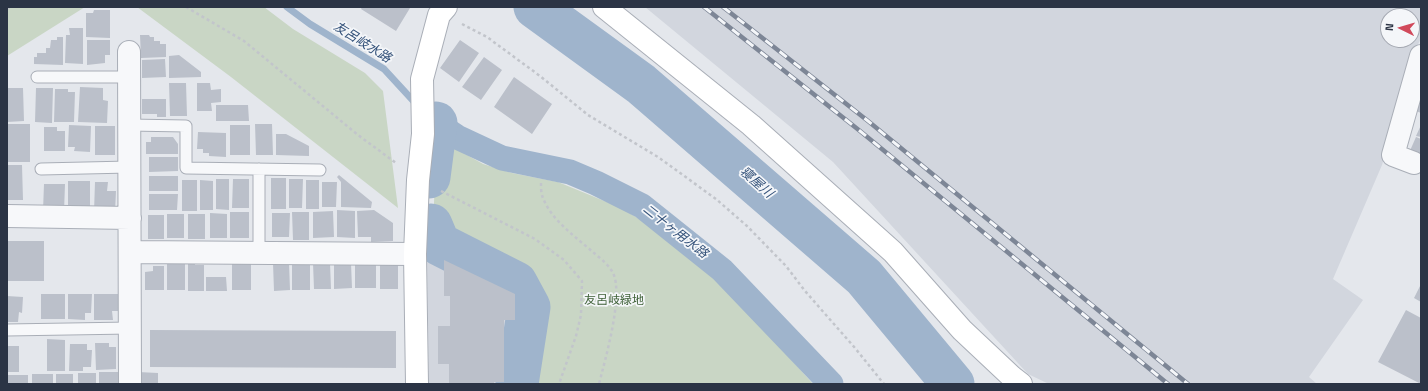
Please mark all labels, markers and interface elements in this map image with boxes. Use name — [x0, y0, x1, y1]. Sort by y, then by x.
north arrow — [1380, 8, 1420, 48]
water label: 友呂岐水路 — [330, 19, 394, 67]
text: N — [1381, 23, 1397, 32]
water label: 寝屋川 — [736, 164, 776, 202]
water label: 二十ヶ用水路 — [639, 202, 711, 262]
park label: 友呂岐緑地 — [584, 294, 644, 308]

